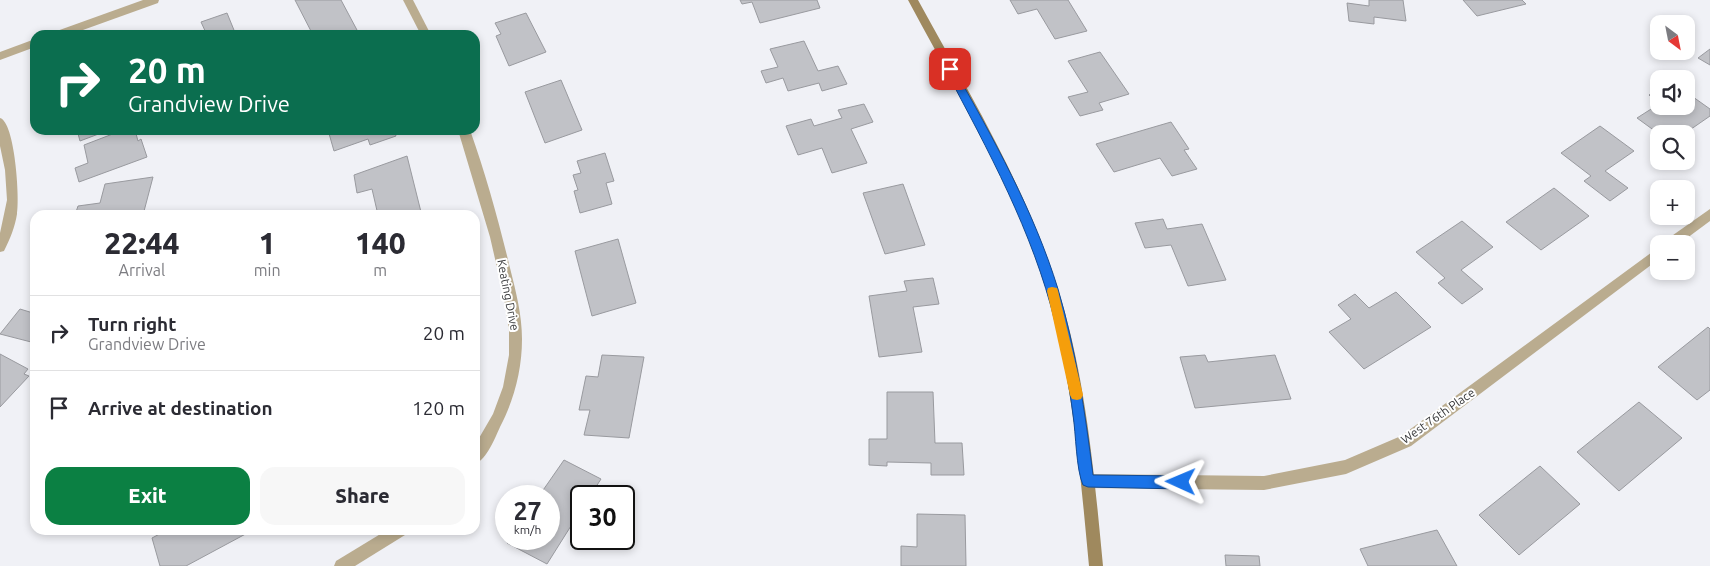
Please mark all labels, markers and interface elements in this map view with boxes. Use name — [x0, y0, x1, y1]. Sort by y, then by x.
north arrow — [1650, 15, 1695, 60]
map controls — [1650, 15, 1695, 280]
pin — [929, 48, 971, 90]
icon: right — [45, 50, 110, 115]
text: 20 m — [128, 50, 206, 90]
icon: arrive — [936, 55, 964, 83]
button: sound — [1650, 70, 1695, 115]
text: Grandview Drive — [128, 91, 290, 116]
button: search — [1650, 125, 1695, 170]
button: + — [1650, 180, 1695, 225]
text: 22:44 — [104, 226, 179, 260]
text: 1 — [259, 226, 276, 260]
text: 140 — [355, 226, 406, 260]
button: − — [1650, 235, 1695, 280]
street label: Keating Drive — [495, 258, 522, 332]
text: Arrival — [119, 261, 165, 279]
text: min — [254, 261, 281, 279]
text: m — [373, 261, 387, 279]
text: Turn right — [88, 313, 176, 335]
icon: right — [45, 319, 73, 347]
text: 20 m — [423, 322, 465, 344]
text: Grandview Drive — [88, 335, 206, 353]
street label: West 76th Place — [1398, 385, 1477, 446]
icon: arrive — [45, 394, 73, 422]
text: Arrive at destination — [88, 397, 273, 419]
text: 120 m — [412, 397, 465, 419]
position arrow — [1154, 455, 1206, 507]
button: Exit — [45, 467, 250, 525]
button: Share — [260, 467, 465, 525]
speed limit sign: 30 — [570, 485, 635, 550]
text: 27 — [513, 497, 542, 525]
text: km/h — [514, 523, 541, 536]

